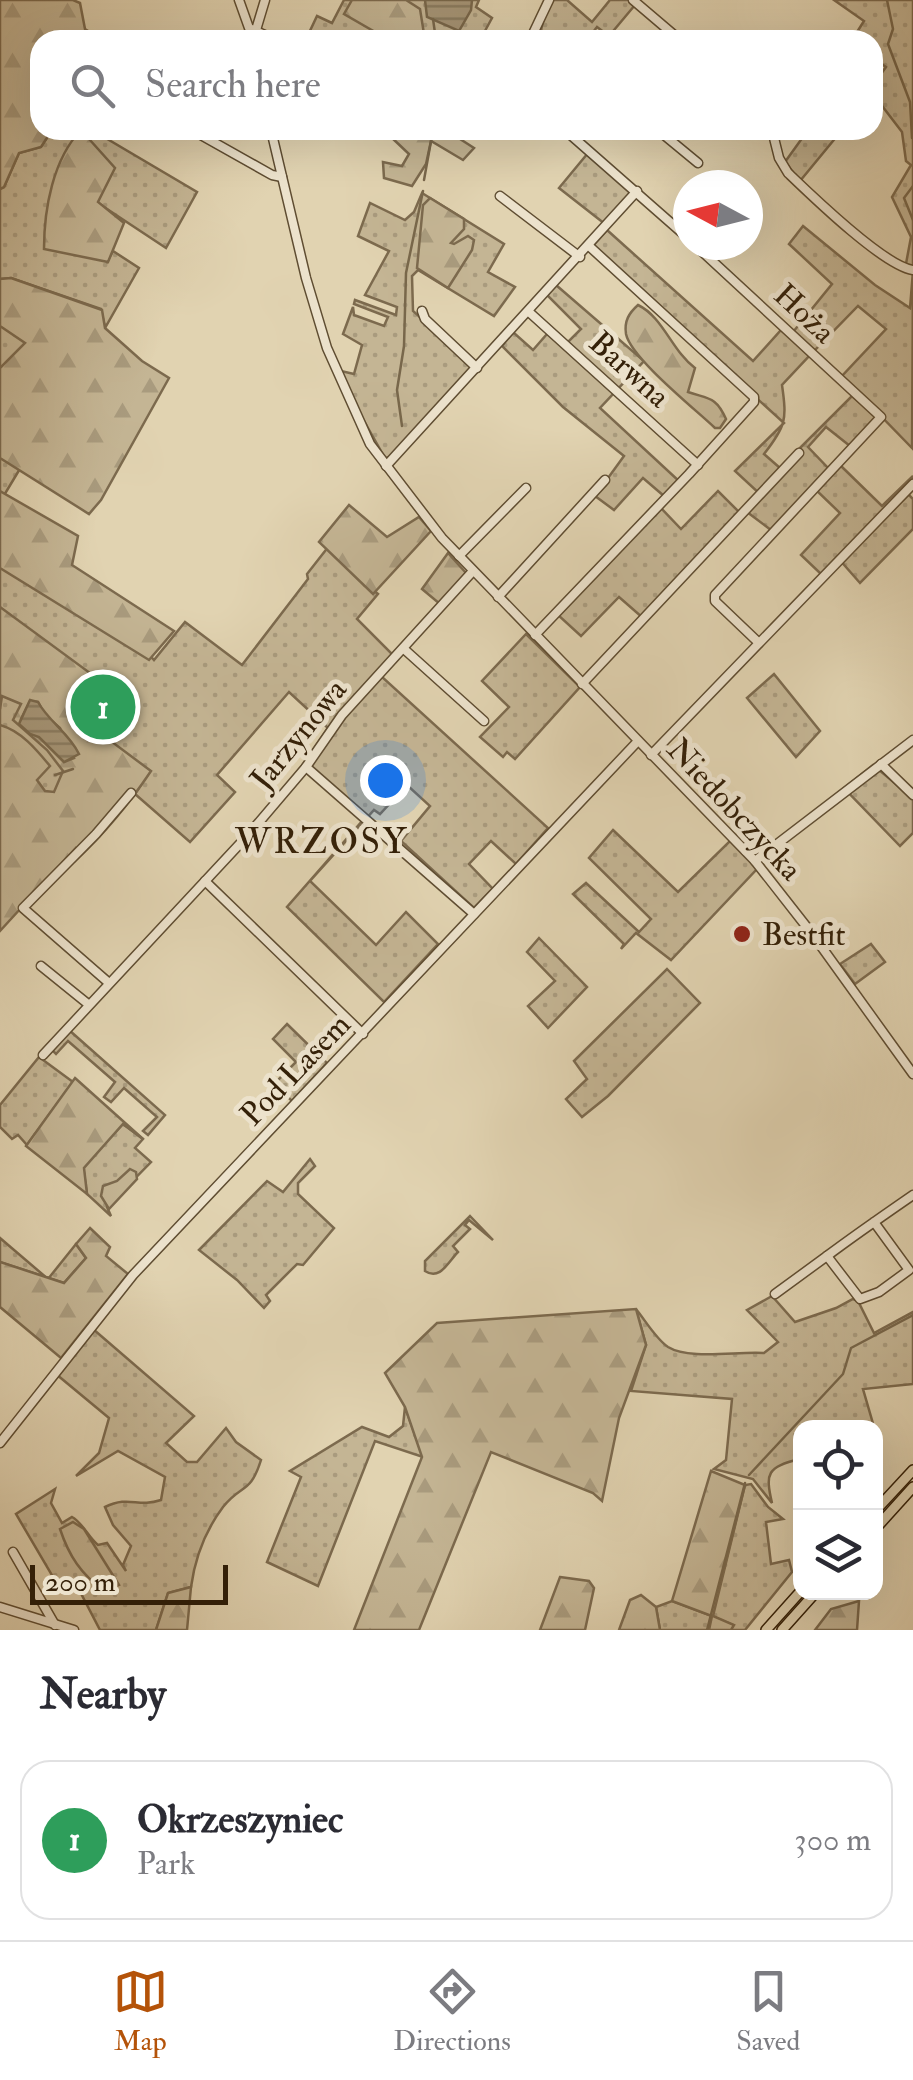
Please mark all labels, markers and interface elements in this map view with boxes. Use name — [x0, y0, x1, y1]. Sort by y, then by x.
search box — [30, 30, 883, 140]
icon: search — [65, 58, 120, 113]
text: Search here — [145, 61, 321, 109]
north arrow — [673, 170, 763, 260]
street label: Hoża — [765, 275, 844, 353]
street label: Barwna — [580, 323, 679, 417]
pin: 1 — [70, 670, 136, 744]
street label: Jarzynowa — [241, 670, 356, 799]
street label: Niedobczycka — [658, 730, 811, 890]
your location — [360, 755, 411, 806]
district label: WRZOSY — [234, 820, 409, 864]
place label: Bestfit — [762, 915, 846, 955]
marker: Bestfit — [731, 923, 753, 945]
street label: Pod Lasem — [232, 1005, 359, 1134]
map controls — [793, 1420, 883, 1600]
button: locate — [793, 1420, 883, 1510]
button: layers — [793, 1510, 883, 1600]
scale bar — [30, 1560, 228, 1604]
text: 200 m — [45, 1565, 116, 1600]
text: Nearby — [40, 1669, 166, 1721]
text: Okrzeszyniec — [137, 1796, 343, 1844]
text: 1 — [69, 1820, 80, 1860]
text: 300 m — [794, 1820, 871, 1860]
text: Park — [137, 1844, 195, 1884]
tab: Map — [113, 1964, 168, 2059]
tab: Directions — [393, 1964, 511, 2059]
tab: Saved — [736, 1964, 800, 2059]

